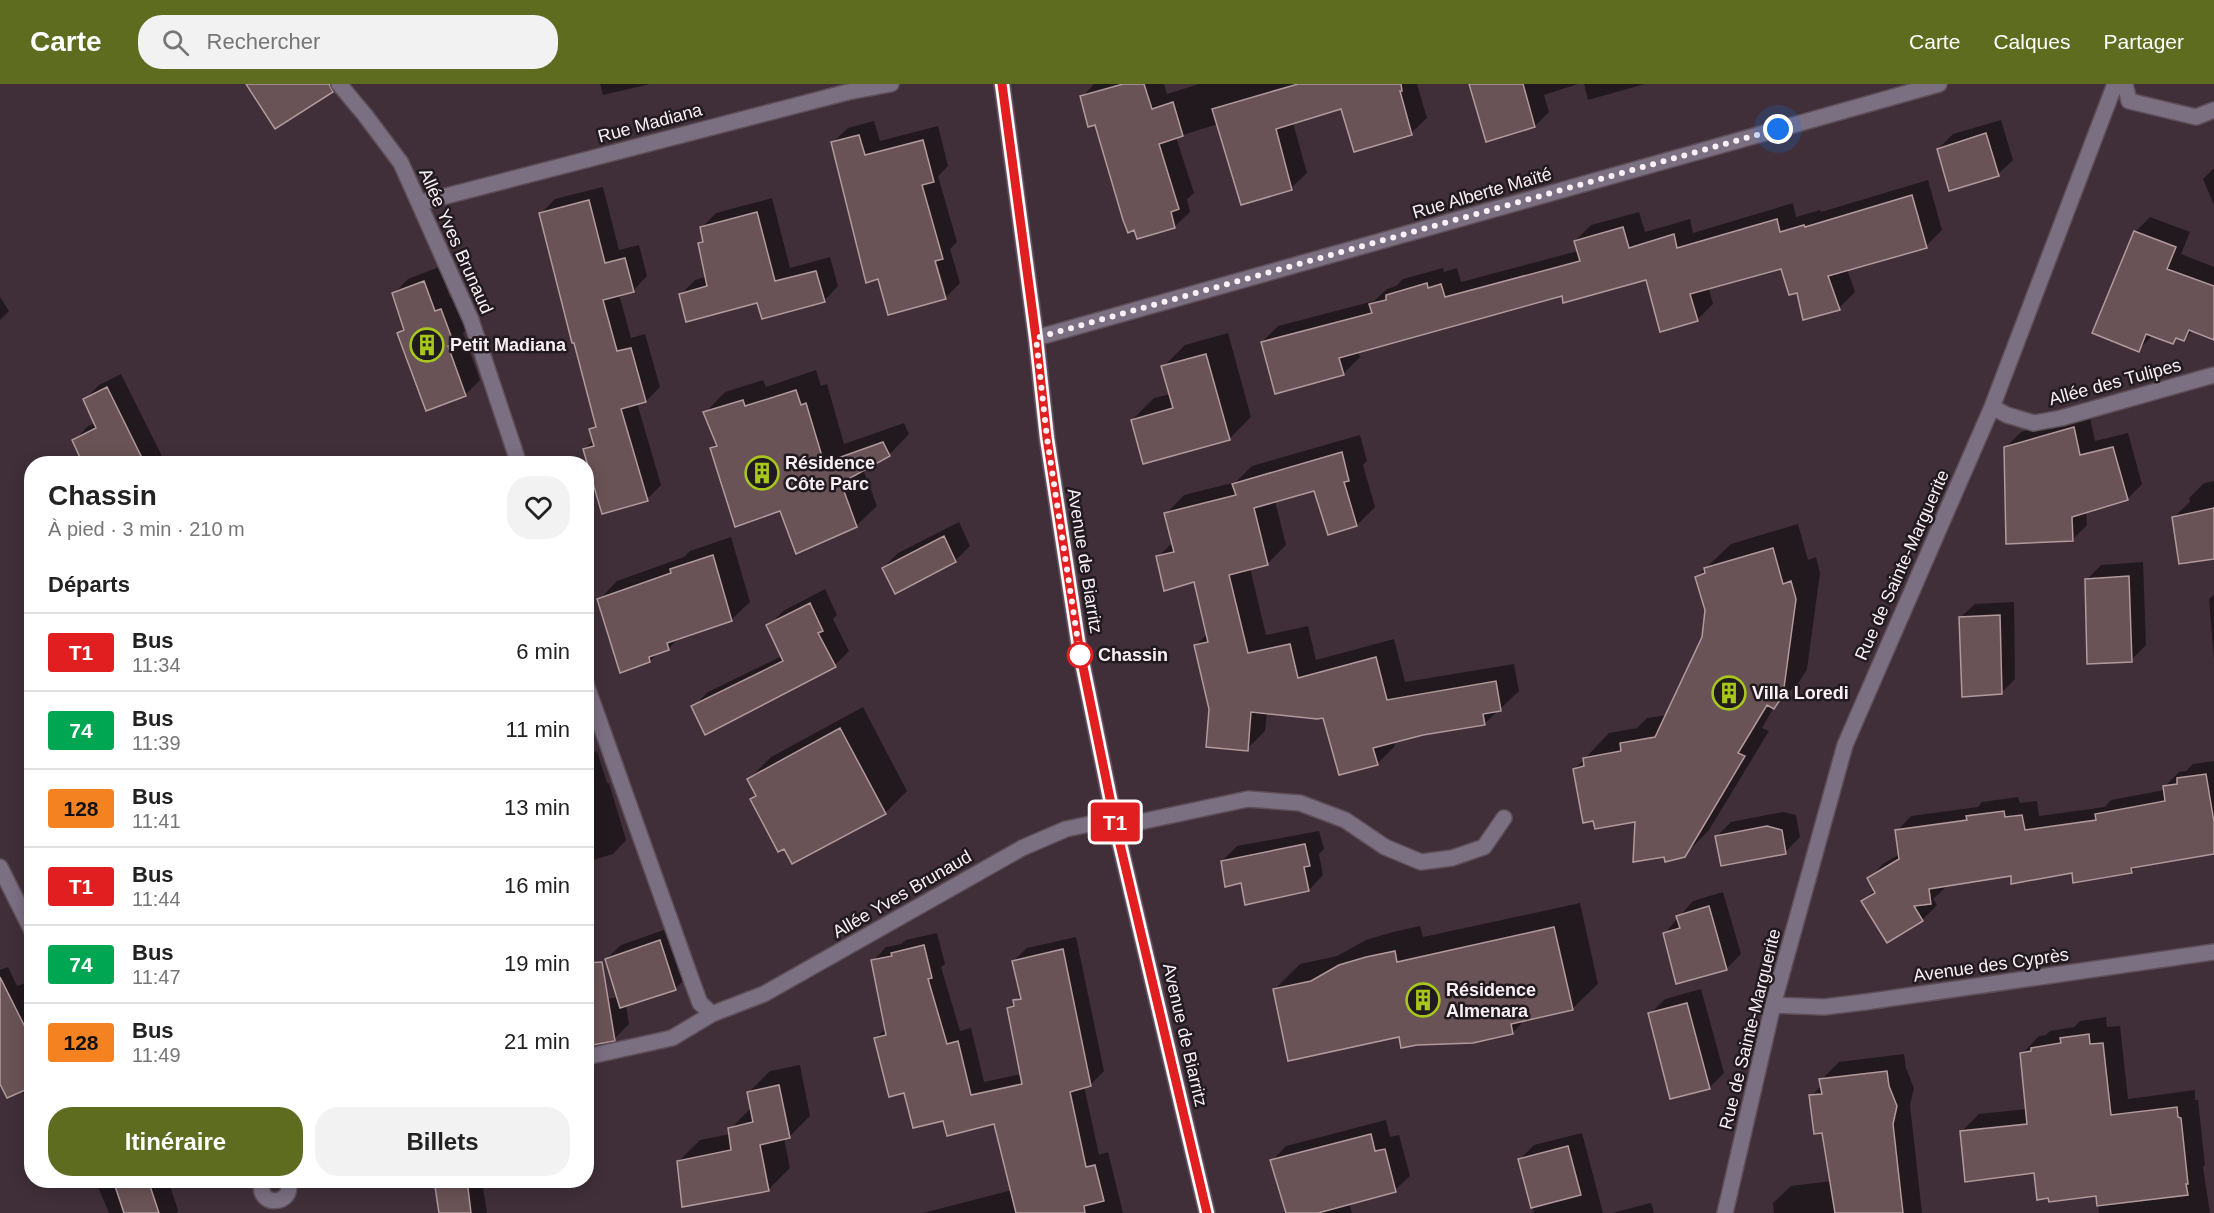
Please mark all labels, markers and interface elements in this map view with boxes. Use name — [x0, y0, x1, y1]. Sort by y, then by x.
search box — [138, 15, 558, 69]
text: Carte — [30, 26, 102, 57]
icon: search — [159, 26, 192, 59]
text: Rechercher — [207, 29, 320, 54]
text: Carte — [1909, 30, 1960, 53]
text: Calques — [1993, 30, 2070, 53]
text: Partager — [2103, 30, 2184, 53]
street label: Rue Madiana — [596, 99, 705, 147]
your location — [1763, 114, 1793, 144]
street label: Rue Alberte Maïté — [1410, 164, 1554, 222]
street label: Allée Yves Brunaud — [415, 165, 497, 317]
building icon: Petit Madiana — [409, 327, 445, 363]
place label: Petit Madiana — [450, 335, 567, 355]
street label: Allée des Tulipes — [2047, 355, 2183, 409]
place label: Résidence Côte Parc — [785, 453, 875, 494]
building icon: Résidence Côte Parc — [744, 455, 780, 491]
street label: Rue de Sainte-Marguerite — [1851, 467, 1953, 663]
button: heart — [507, 476, 570, 539]
text: Chassin — [48, 480, 157, 511]
street label: Avenue de Biarritz — [1064, 487, 1106, 635]
text: À pied · 3 min · 210 m — [48, 518, 245, 540]
text: Départs — [48, 572, 130, 597]
text: Bus — [132, 628, 174, 653]
text: 6 min — [516, 639, 570, 664]
text: T1 — [69, 641, 93, 664]
marker: Chassin — [1067, 642, 1093, 668]
place label: Chassin — [1098, 645, 1168, 665]
text: 11:34 — [132, 654, 181, 676]
building icon: Villa Loredi — [1711, 675, 1747, 711]
place label: Villa Loredi — [1752, 683, 1849, 703]
text: Bus — [132, 706, 174, 731]
text: 11 min — [506, 717, 570, 742]
text: 74 — [69, 719, 93, 742]
text: 11:39 — [132, 732, 181, 754]
text: Bus — [132, 784, 174, 809]
text: 13 min — [504, 795, 570, 820]
text: 128 — [63, 797, 99, 820]
line badge: T1 — [1088, 802, 1142, 842]
text: 11:41 — [132, 810, 181, 832]
text: T1 — [1103, 811, 1127, 834]
street label: Allée Yves Brunaud — [829, 846, 975, 942]
text: Bus — [132, 862, 174, 887]
text: 16 min — [504, 873, 570, 898]
text: T1 — [69, 875, 93, 898]
text: 11:44 — [132, 888, 181, 910]
street label: Rue de Sainte-Marguerite — [1715, 927, 1785, 1131]
text: Bus — [132, 940, 174, 965]
street label: Avenue des Cyprès — [1912, 944, 2070, 986]
text: 19 min — [504, 951, 570, 976]
text: 74 — [69, 953, 93, 976]
street label: Avenue de Biarritz — [1159, 961, 1211, 1109]
text: 11:47 — [132, 966, 181, 988]
place label: Résidence Almenara — [1446, 980, 1536, 1021]
building icon: Résidence Almenara — [1405, 982, 1441, 1018]
text: Bus — [132, 1018, 174, 1043]
text: 21 min — [504, 1029, 570, 1054]
text: 128 — [63, 1031, 99, 1054]
text: 11:49 — [132, 1044, 181, 1066]
button: Itinéraire — [48, 1107, 303, 1176]
button: Billets — [315, 1107, 570, 1176]

